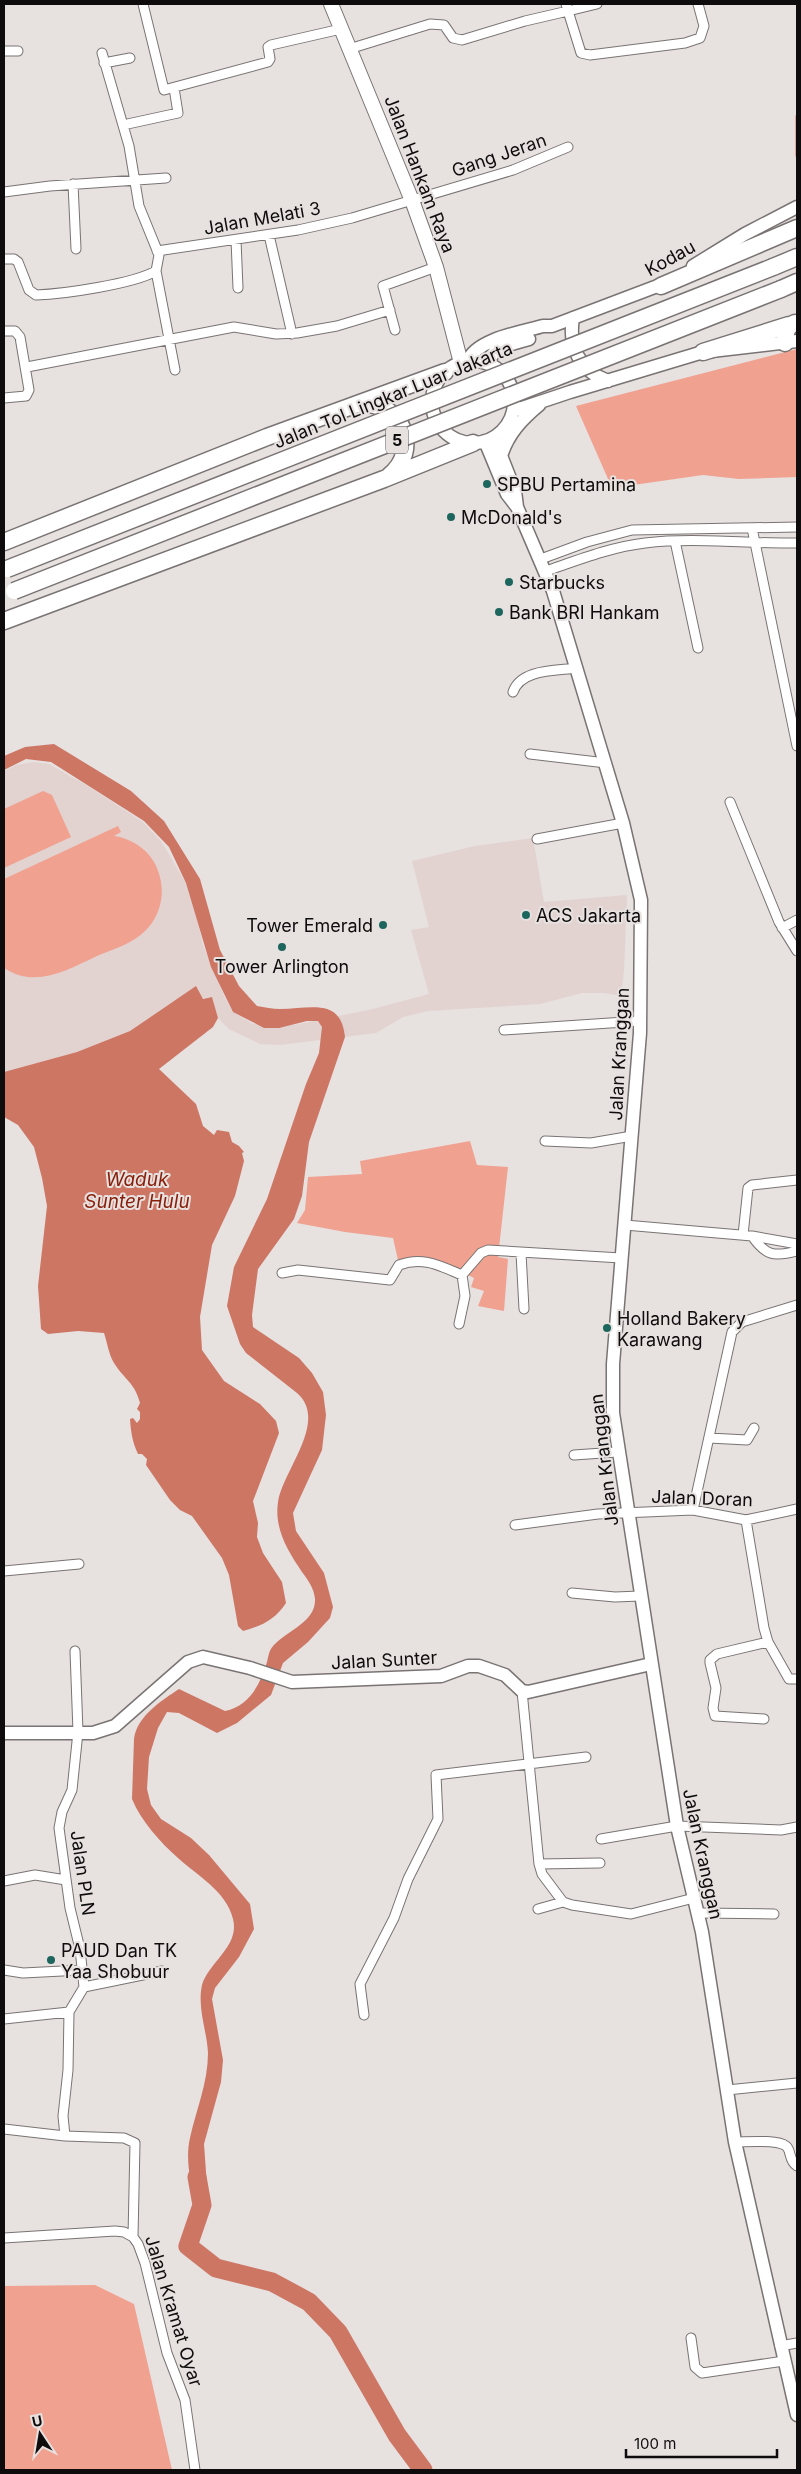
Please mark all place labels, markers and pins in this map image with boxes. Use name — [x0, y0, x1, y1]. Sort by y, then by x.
place label: SPBU Pertamina — [497, 474, 636, 495]
marker: SPBU Pertamina — [481, 478, 493, 490]
place label: McDonald's — [461, 507, 562, 528]
marker: McDonald's — [445, 511, 457, 523]
place label: Starbucks — [519, 572, 605, 593]
marker: Starbucks — [503, 576, 515, 588]
place label: Bank BRI Hankam — [509, 602, 660, 623]
marker: Bank BRI Hankam — [493, 606, 505, 618]
place label: ACS Jakarta — [536, 905, 641, 926]
marker: ACS Jakarta — [520, 909, 532, 921]
place label: Tower Emerald — [246, 915, 373, 936]
marker: Tower Emerald — [377, 919, 389, 931]
marker: Tower Arlington — [276, 941, 288, 953]
place label: Tower Arlington — [215, 956, 349, 977]
place label: Holland Bakery Karawang — [617, 1308, 746, 1350]
marker: Holland Bakery Karawang — [601, 1322, 613, 1334]
place label: PAUD Dan TK Yaa Shobuur — [61, 1940, 177, 1982]
marker: PAUD Dan TK Yaa Shobuur — [45, 1954, 57, 1966]

